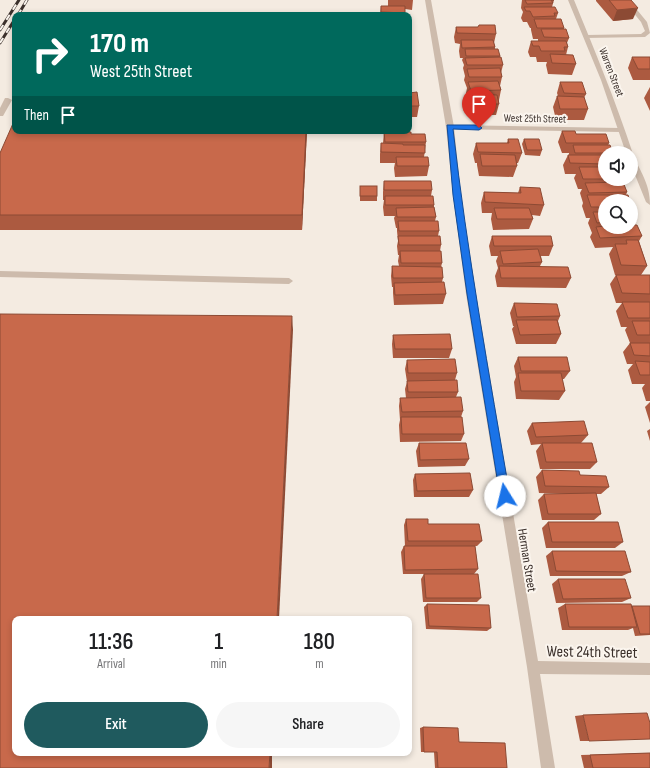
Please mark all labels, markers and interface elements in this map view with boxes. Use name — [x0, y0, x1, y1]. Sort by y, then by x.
text: 170 m — [90, 27, 149, 60]
icon: right — [24, 28, 76, 80]
street label: Warren Street — [596, 46, 627, 99]
text: West 25th Street — [90, 61, 192, 82]
pin — [462, 87, 496, 128]
icon: arrive — [468, 93, 490, 115]
icon: arrive — [57, 104, 79, 126]
text: Then — [24, 106, 49, 125]
street label: West 25th Street — [504, 111, 567, 126]
map controls — [598, 146, 638, 234]
button: sound — [598, 146, 638, 186]
button: search — [598, 194, 638, 234]
position arrow — [484, 475, 526, 517]
street label: Herman Street — [514, 527, 540, 593]
text: 11:36 — [89, 627, 133, 656]
text: 1 — [214, 627, 223, 656]
text: 180 — [304, 627, 335, 656]
street label: West 24th Street — [546, 642, 638, 663]
text: Arrival — [97, 656, 125, 672]
text: min — [210, 656, 227, 672]
text: m — [315, 656, 324, 672]
button: Exit — [24, 702, 208, 748]
button: Share — [216, 702, 400, 748]

